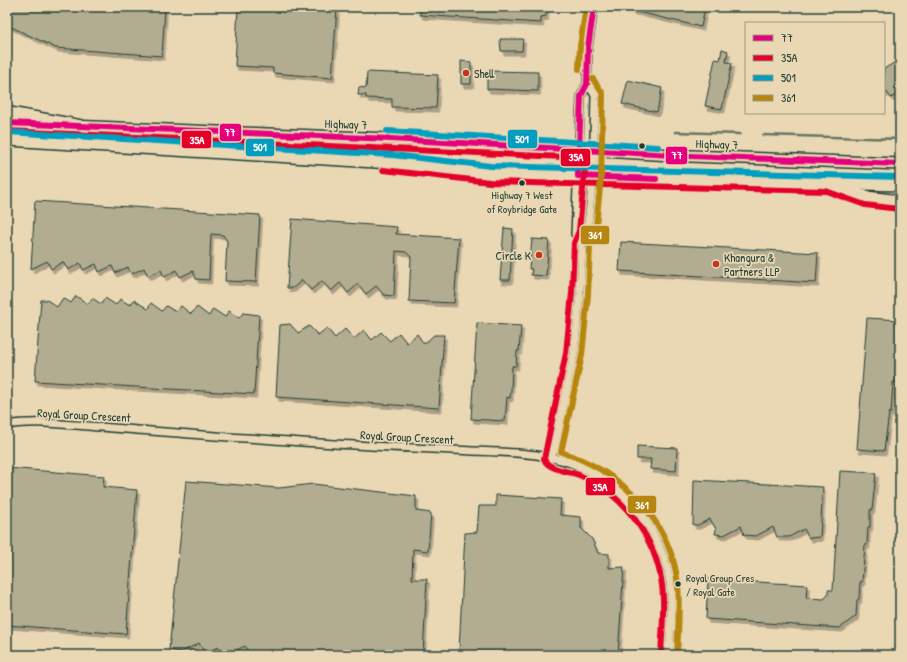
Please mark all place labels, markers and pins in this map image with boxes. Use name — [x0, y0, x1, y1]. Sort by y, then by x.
place label: Shell — [474, 65, 495, 82]
marker: Shell — [461, 68, 471, 78]
unlabelled marker — [637, 141, 647, 151]
marker: Highway 7 West of Roybridge Gate — [517, 178, 527, 188]
place label: Highway 7 West of Roybridge Gate — [487, 188, 558, 216]
place label: Circle K — [495, 247, 532, 264]
place label: Khangura & Partners LLP — [724, 249, 780, 280]
marker: Circle K — [534, 250, 544, 260]
marker: Khangura & Partners LLP — [711, 259, 721, 269]
place label: Royal Group Cres / Royal Gate — [686, 571, 754, 599]
marker: Royal Group Cres / Royal Gate — [673, 579, 683, 589]

